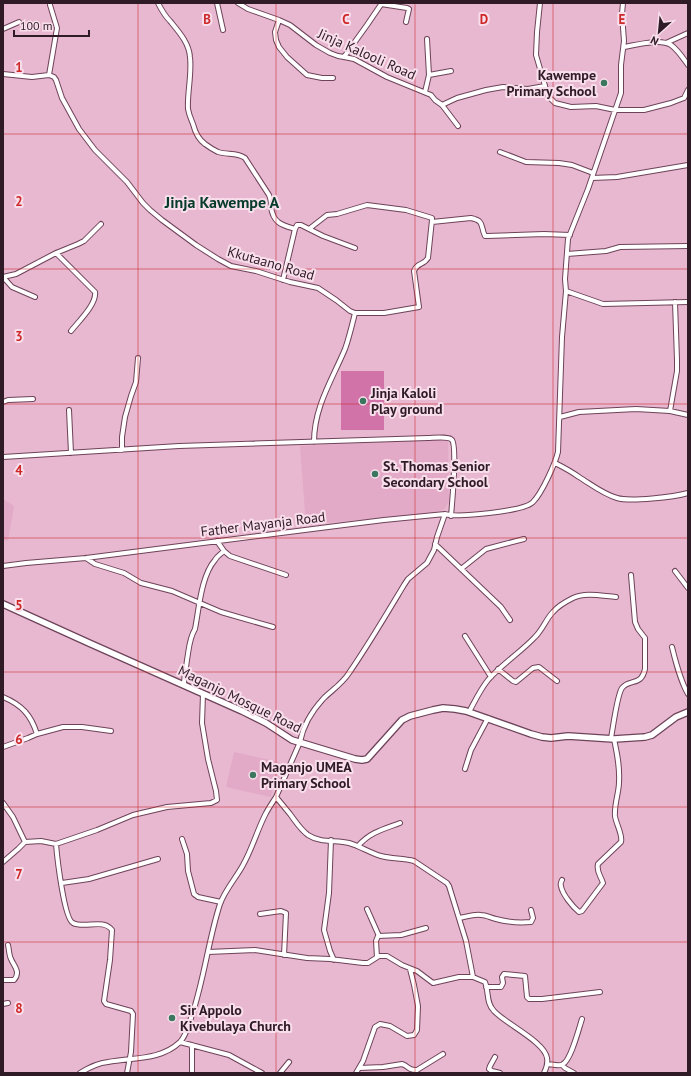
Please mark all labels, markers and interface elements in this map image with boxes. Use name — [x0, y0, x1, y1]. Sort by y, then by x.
text: B — [203, 11, 211, 28]
text: C — [342, 11, 350, 28]
text: D — [480, 11, 488, 28]
text: E — [619, 11, 626, 28]
scale bar — [14, 12, 89, 38]
north arrow — [639, 12, 679, 52]
text: 100 m — [20, 18, 53, 33]
street label: Jinja Kalooli Road — [314, 24, 419, 84]
text: N — [648, 33, 661, 49]
text: 1 — [15, 59, 23, 76]
place label: Kawempe Primary School — [507, 66, 597, 100]
marker: Kawempe Primary School — [599, 78, 609, 88]
district label: Jinja Kawempe A — [164, 192, 280, 212]
text: 2 — [15, 193, 23, 210]
street label: Kkutaano Road — [225, 242, 317, 284]
text: 3 — [15, 328, 23, 345]
place label: Jinja Kaloli Play ground — [370, 384, 442, 418]
marker: Jinja Kaloli Play ground — [358, 396, 368, 406]
place label: St. Thomas Senior Secondary School — [383, 457, 490, 491]
text: 4 — [15, 462, 23, 479]
marker: St. Thomas Senior Secondary School — [370, 469, 380, 479]
street label: Father Mayanja Road — [200, 507, 326, 541]
text: 5 — [15, 597, 23, 614]
street label: Maganjo Mosque Road — [175, 661, 305, 737]
text: 6 — [15, 731, 23, 748]
place label: Maganjo UMEA Primary School — [261, 758, 352, 792]
marker: Maganjo UMEA Primary School — [248, 770, 258, 780]
text: 7 — [15, 866, 23, 883]
text: 8 — [15, 1000, 23, 1017]
place label: Sir Appolo Kivebulaya Church — [180, 1001, 291, 1035]
marker: Sir Appolo Kivebulaya Church — [167, 1013, 177, 1023]

